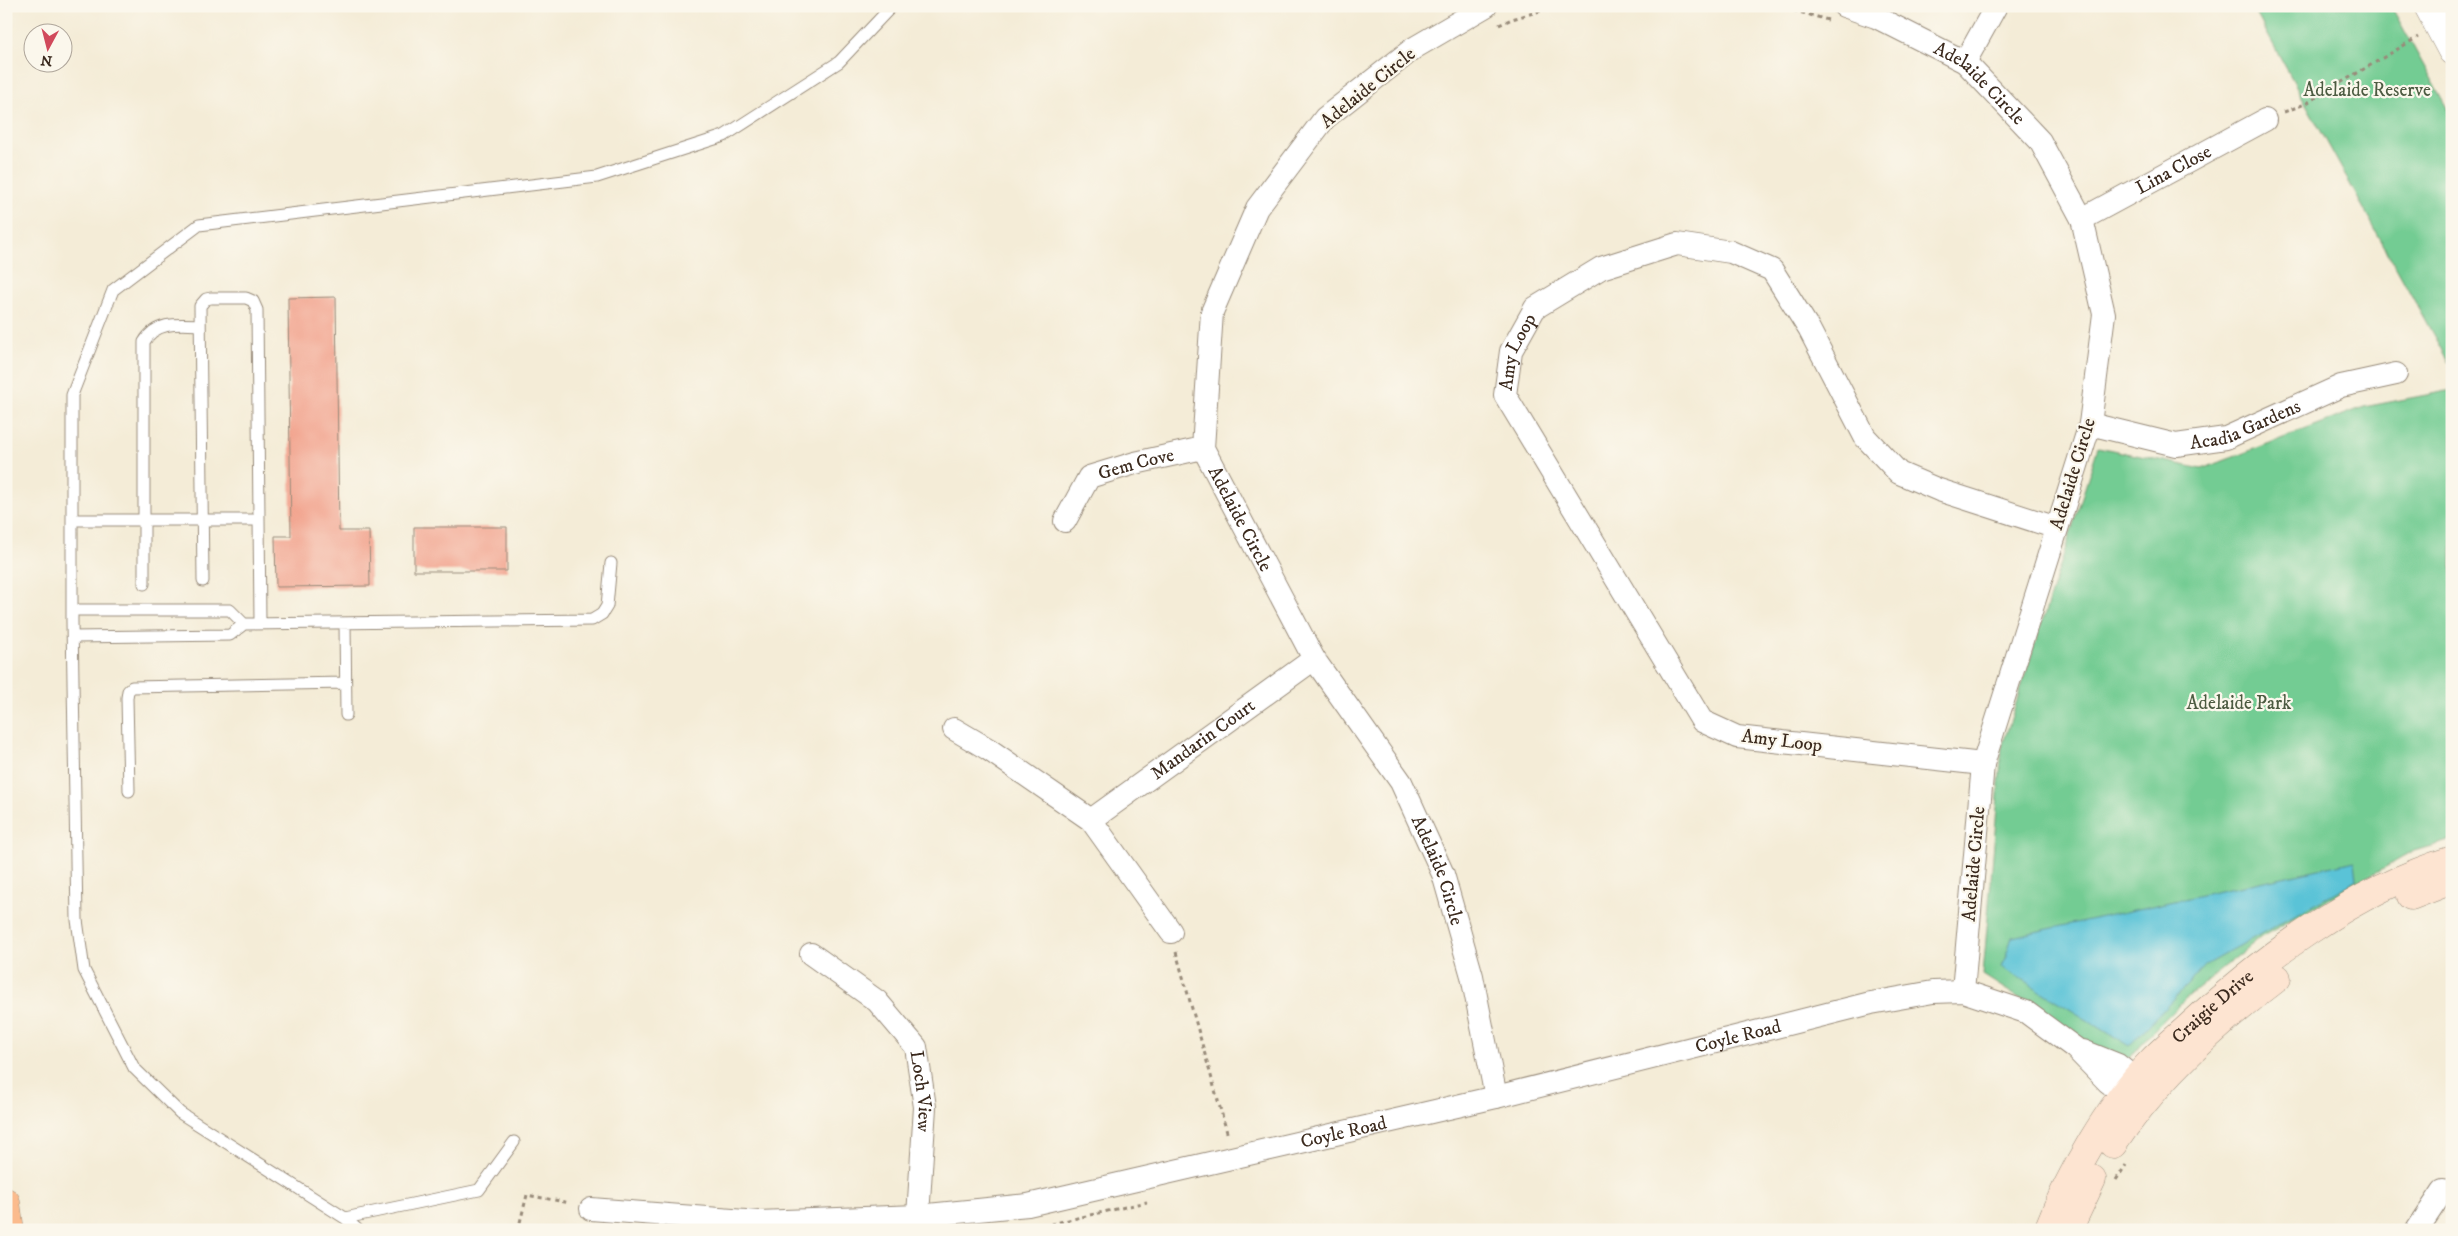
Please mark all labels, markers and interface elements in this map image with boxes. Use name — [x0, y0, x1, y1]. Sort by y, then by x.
north arrow — [22, 22, 72, 72]
street label: Adelaide Circle — [1930, 37, 2030, 130]
street label: Adelaide Circle — [1316, 43, 1420, 133]
text: N — [39, 50, 53, 70]
park label: Adelaide Reserve — [2303, 79, 2431, 102]
street label: Lina Close — [2132, 140, 2215, 199]
street label: Amy Loop — [1494, 309, 1541, 392]
street label: Acadia Gardens — [2188, 394, 2304, 454]
street label: Adelaide Circle — [2045, 415, 2101, 533]
street label: Gem Cove — [1095, 443, 1176, 485]
street label: Adelaide Circle — [1203, 462, 1277, 576]
park label: Adelaide Park — [2186, 692, 2292, 715]
street label: Mandarin Court — [1146, 694, 1260, 785]
street label: Amy Loop — [1740, 725, 1824, 757]
street label: Adelaide Circle — [1958, 805, 1991, 923]
street label: Adelaide Circle — [1406, 812, 1469, 928]
street label: Craigie Drive — [2167, 965, 2258, 1049]
street label: Coyle Road — [1693, 1014, 1784, 1058]
street label: Loch View — [905, 1049, 937, 1133]
street label: Coyle Road — [1298, 1111, 1389, 1153]

